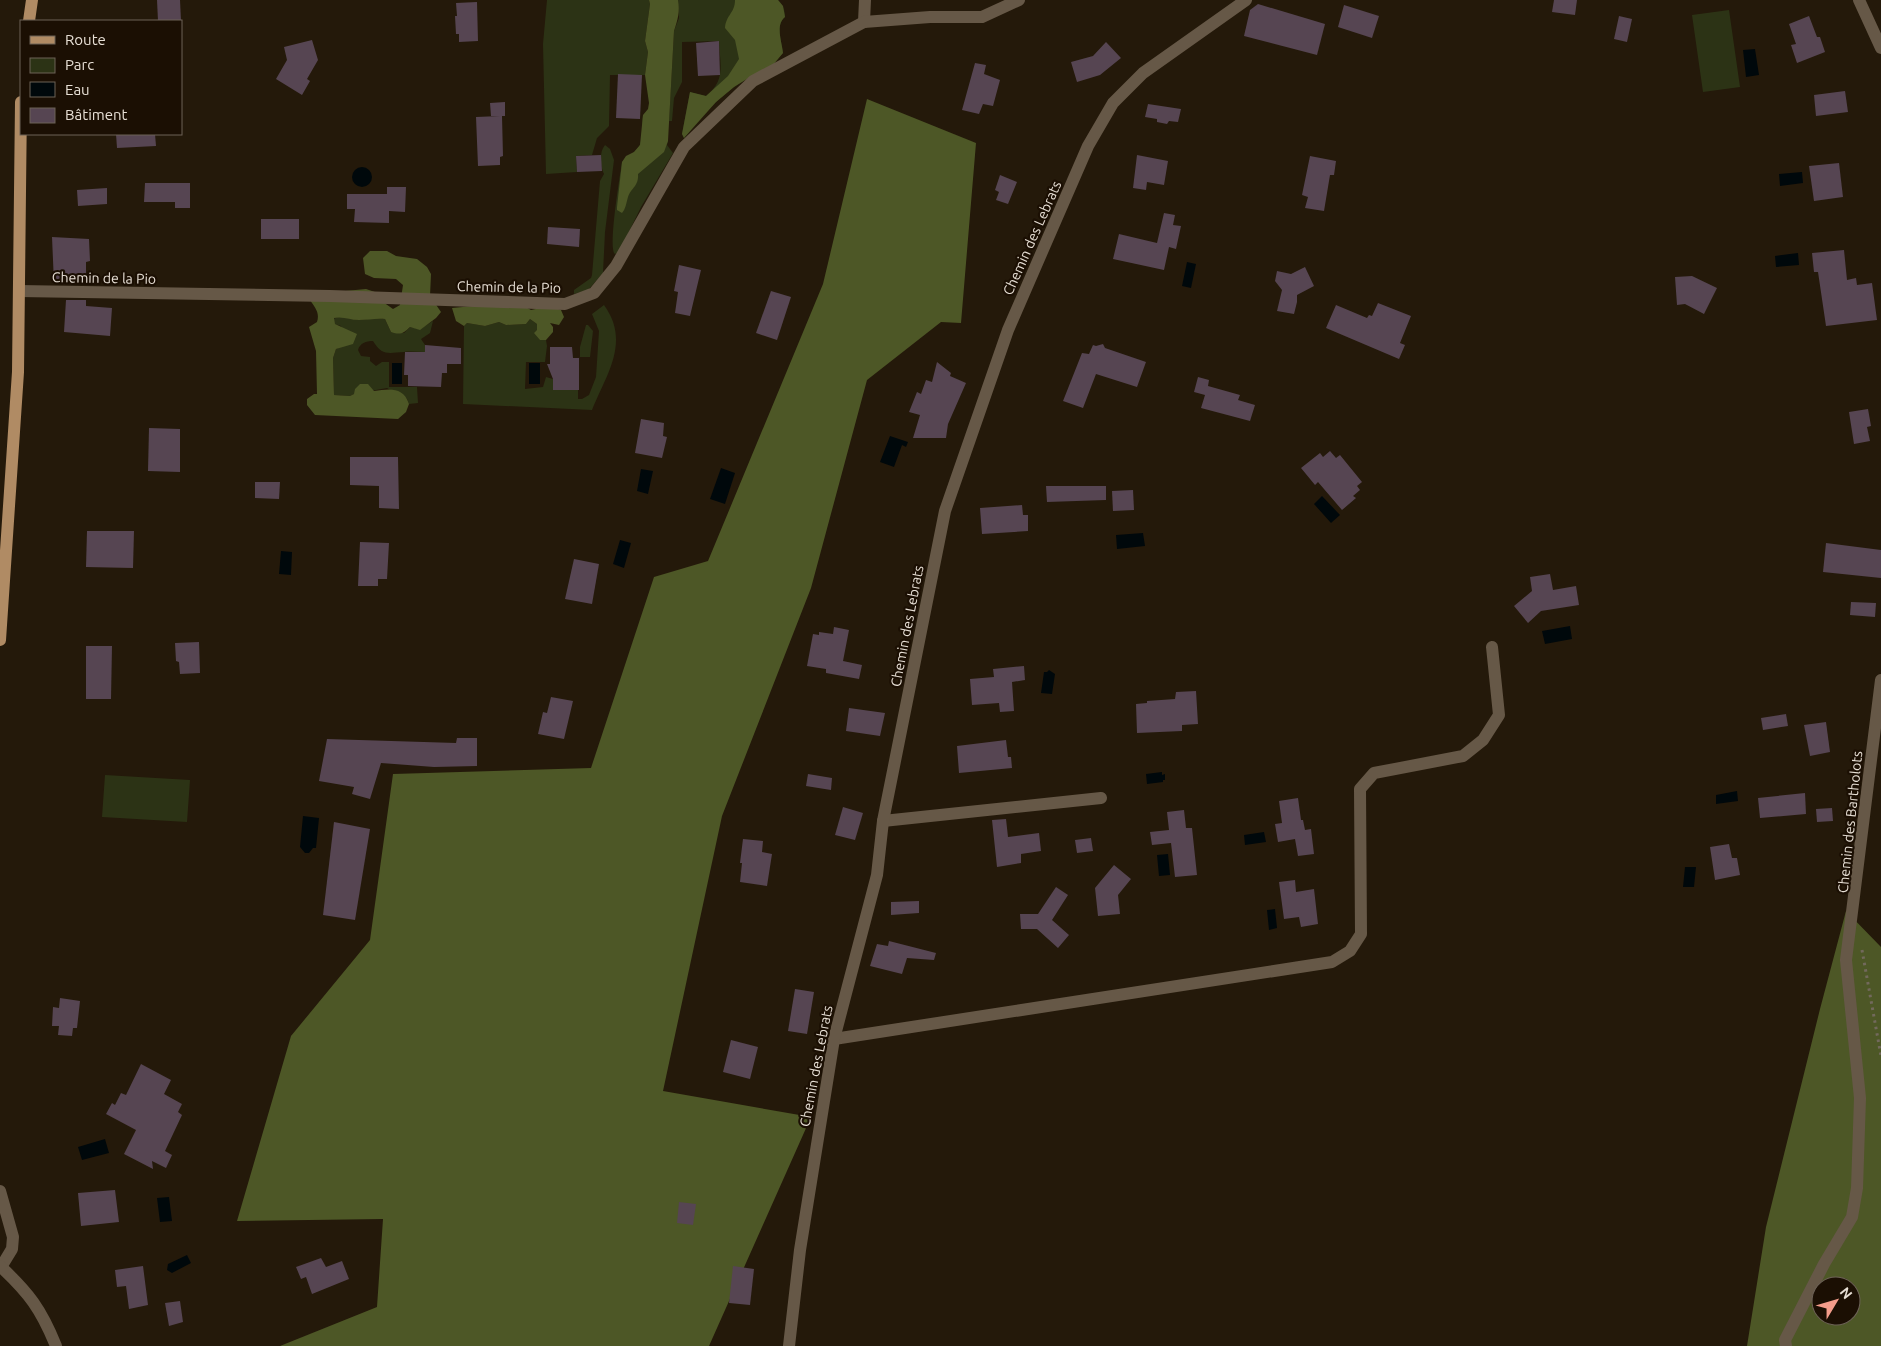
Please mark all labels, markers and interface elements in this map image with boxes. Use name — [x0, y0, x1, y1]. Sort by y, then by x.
legend — [20, 20, 182, 135]
text: Route — [65, 31, 106, 48]
text: Parc — [65, 56, 94, 73]
text: Eau — [65, 81, 90, 98]
text: Bâtiment — [65, 106, 128, 123]
street label: Chemin des Lebrats — [1000, 178, 1064, 298]
street label: Chemin de la Pio — [52, 269, 156, 287]
street label: Chemin de la Pio — [457, 278, 561, 296]
street label: Chemin des Lebrats — [887, 564, 927, 688]
street label: Chemin des Bartholots — [1835, 750, 1865, 894]
street label: Chemin des Lebrats — [796, 1004, 836, 1128]
north arrow — [1811, 1276, 1861, 1326]
text: N — [1837, 1284, 1856, 1302]

